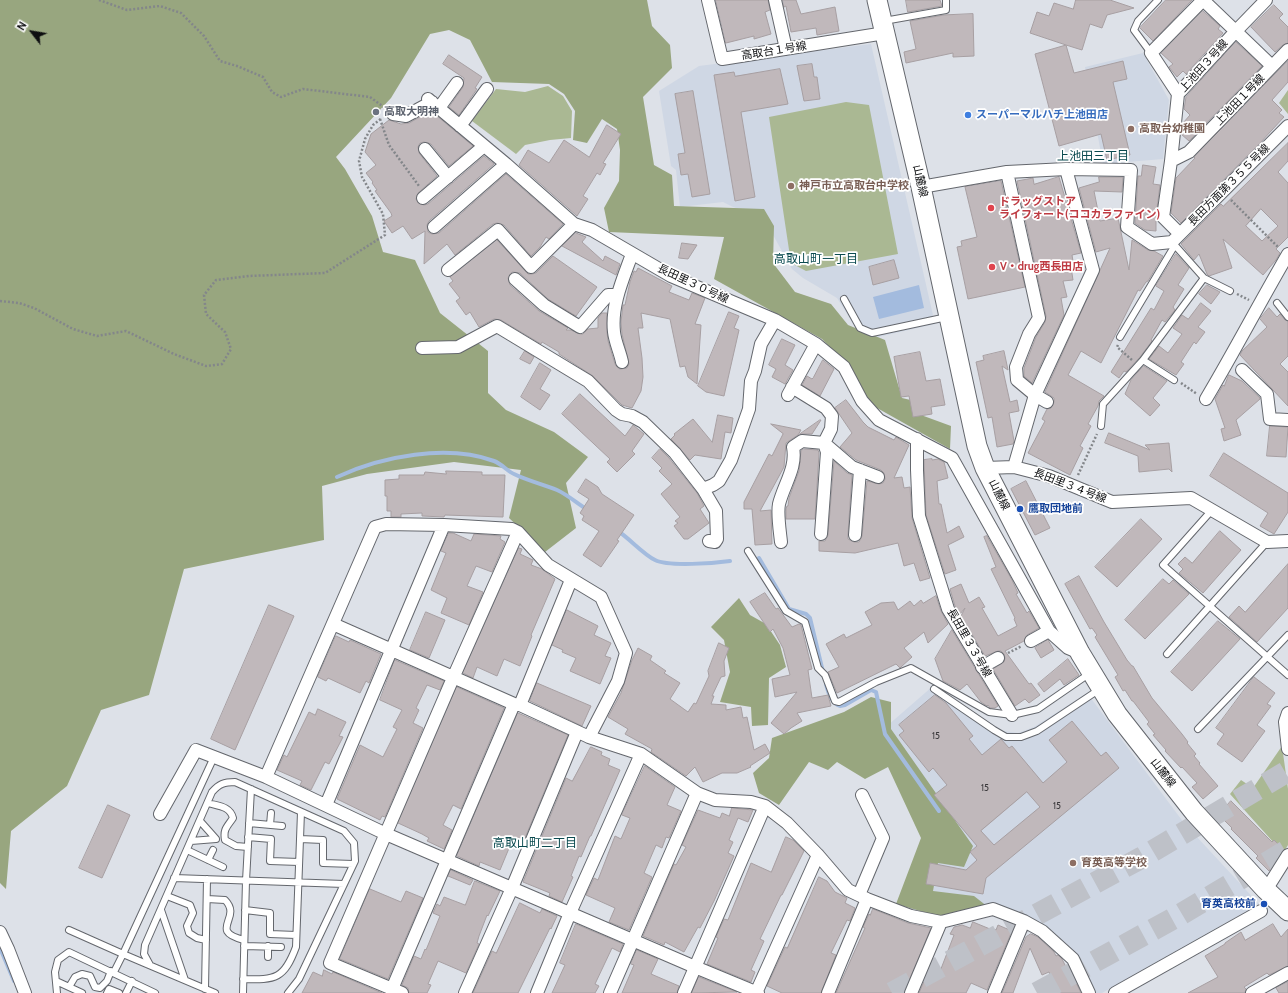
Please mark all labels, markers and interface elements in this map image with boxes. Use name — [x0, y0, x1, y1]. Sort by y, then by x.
north arrow — [12, 12, 52, 52]
text: N — [14, 19, 30, 33]
street label: 上池田３号線 — [1177, 37, 1231, 95]
street label: 高取台１号線 — [740, 39, 808, 63]
street label: 上池田１号線 — [1212, 72, 1268, 128]
place label: 高取大明神 — [384, 105, 439, 119]
marker: 高取大明神 — [371, 107, 381, 117]
place label: スーパーマルハチ上池田店 — [976, 108, 1108, 122]
marker: スーパーマルハチ上池田店 — [963, 110, 973, 120]
place label: 高取台幼稚園 — [1139, 122, 1205, 136]
marker: 高取台幼稚園 — [1126, 124, 1136, 134]
street label: 長田方面第３５５号線 — [1185, 141, 1273, 229]
district label: 上池田三丁目 — [1057, 149, 1129, 163]
street label: 山麓線 — [910, 163, 930, 199]
place label: 神戸市立高取台中学校 — [799, 179, 909, 193]
marker: 神戸市立高取台中学校 — [786, 181, 796, 191]
place label: ドラッグストア ライフォート(ココカラファイン) — [999, 195, 1160, 221]
marker: ドラッグストア ライフォート(ココカラファイン) — [986, 203, 996, 213]
district label: 高取山町一丁目 — [774, 252, 858, 266]
place label: V・drug西長田店 — [1000, 260, 1083, 274]
street label: 長田里３０号線 — [655, 262, 731, 306]
marker: V・drug西長田店 — [987, 262, 997, 272]
street label: 長田里３４号線 — [1032, 466, 1108, 506]
street label: 山麓線 — [986, 477, 1012, 513]
place label: 鷹取団地前 — [1028, 502, 1083, 516]
marker: 鷹取団地前 — [1015, 504, 1025, 514]
street label: 長田里３３号線 — [944, 606, 994, 680]
house number: 15 — [932, 731, 940, 741]
street label: 山麓線 — [1148, 756, 1178, 790]
house number: 15 — [981, 783, 989, 793]
house number: 15 — [1053, 801, 1061, 811]
district label: 高取山町二丁目 — [493, 836, 577, 850]
place label: 育英高等学校 — [1081, 856, 1147, 870]
marker: 育英高等学校 — [1068, 858, 1078, 868]
place label: 育英高校前 — [1201, 897, 1256, 911]
marker: 育英高校前 — [1259, 899, 1269, 909]

